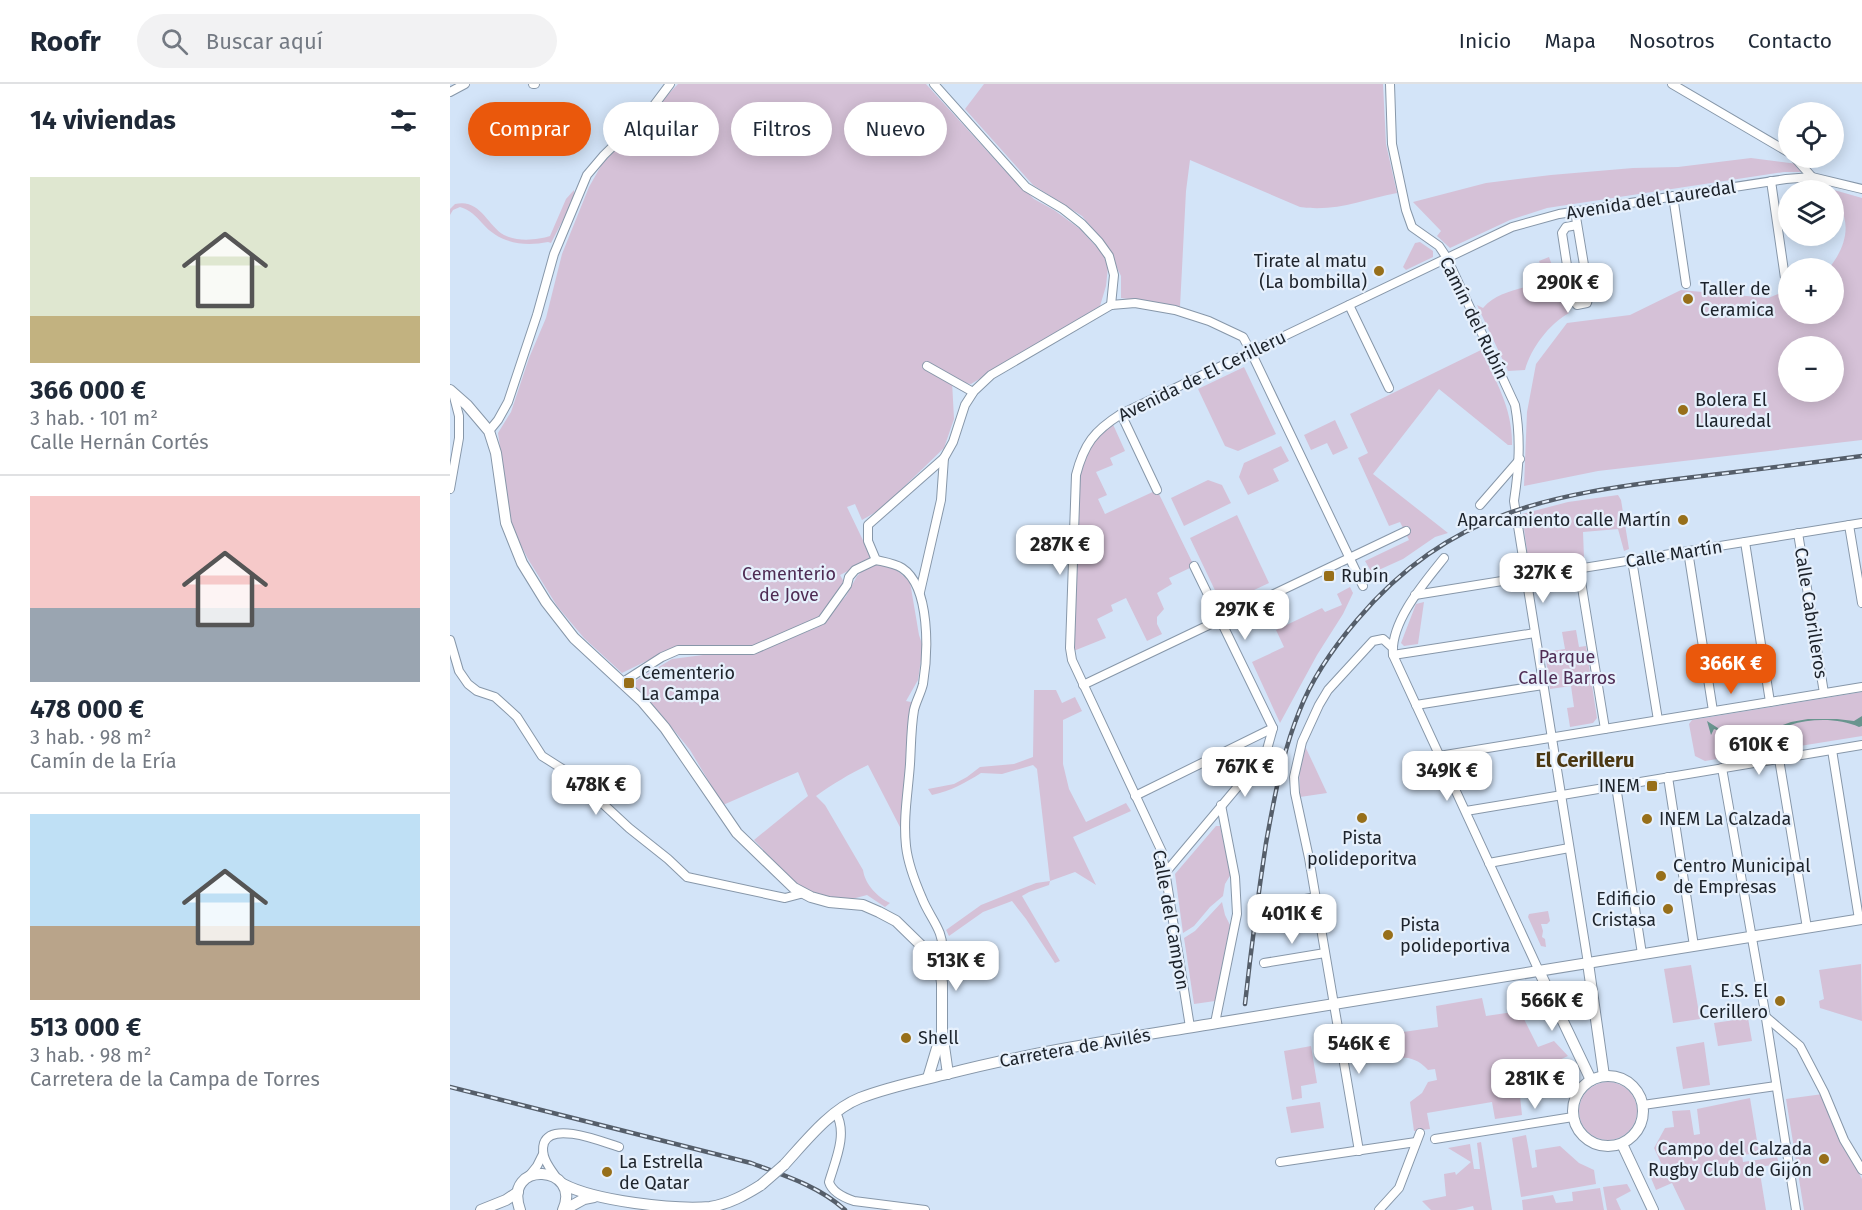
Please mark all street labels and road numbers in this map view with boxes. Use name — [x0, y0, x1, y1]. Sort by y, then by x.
street label: Avenida del Lauredal — [1565, 176, 1737, 224]
street label: Camín del Rubín — [1435, 253, 1513, 383]
street label: Avenida de El Cerilleru — [1114, 326, 1290, 426]
street label: Calle Martín — [1624, 536, 1724, 572]
street label: Calle Cabrilleros — [1790, 546, 1832, 680]
street label: Calle del Campon — [1148, 848, 1194, 992]
street label: Carretera de Avilés — [998, 1024, 1152, 1072]

